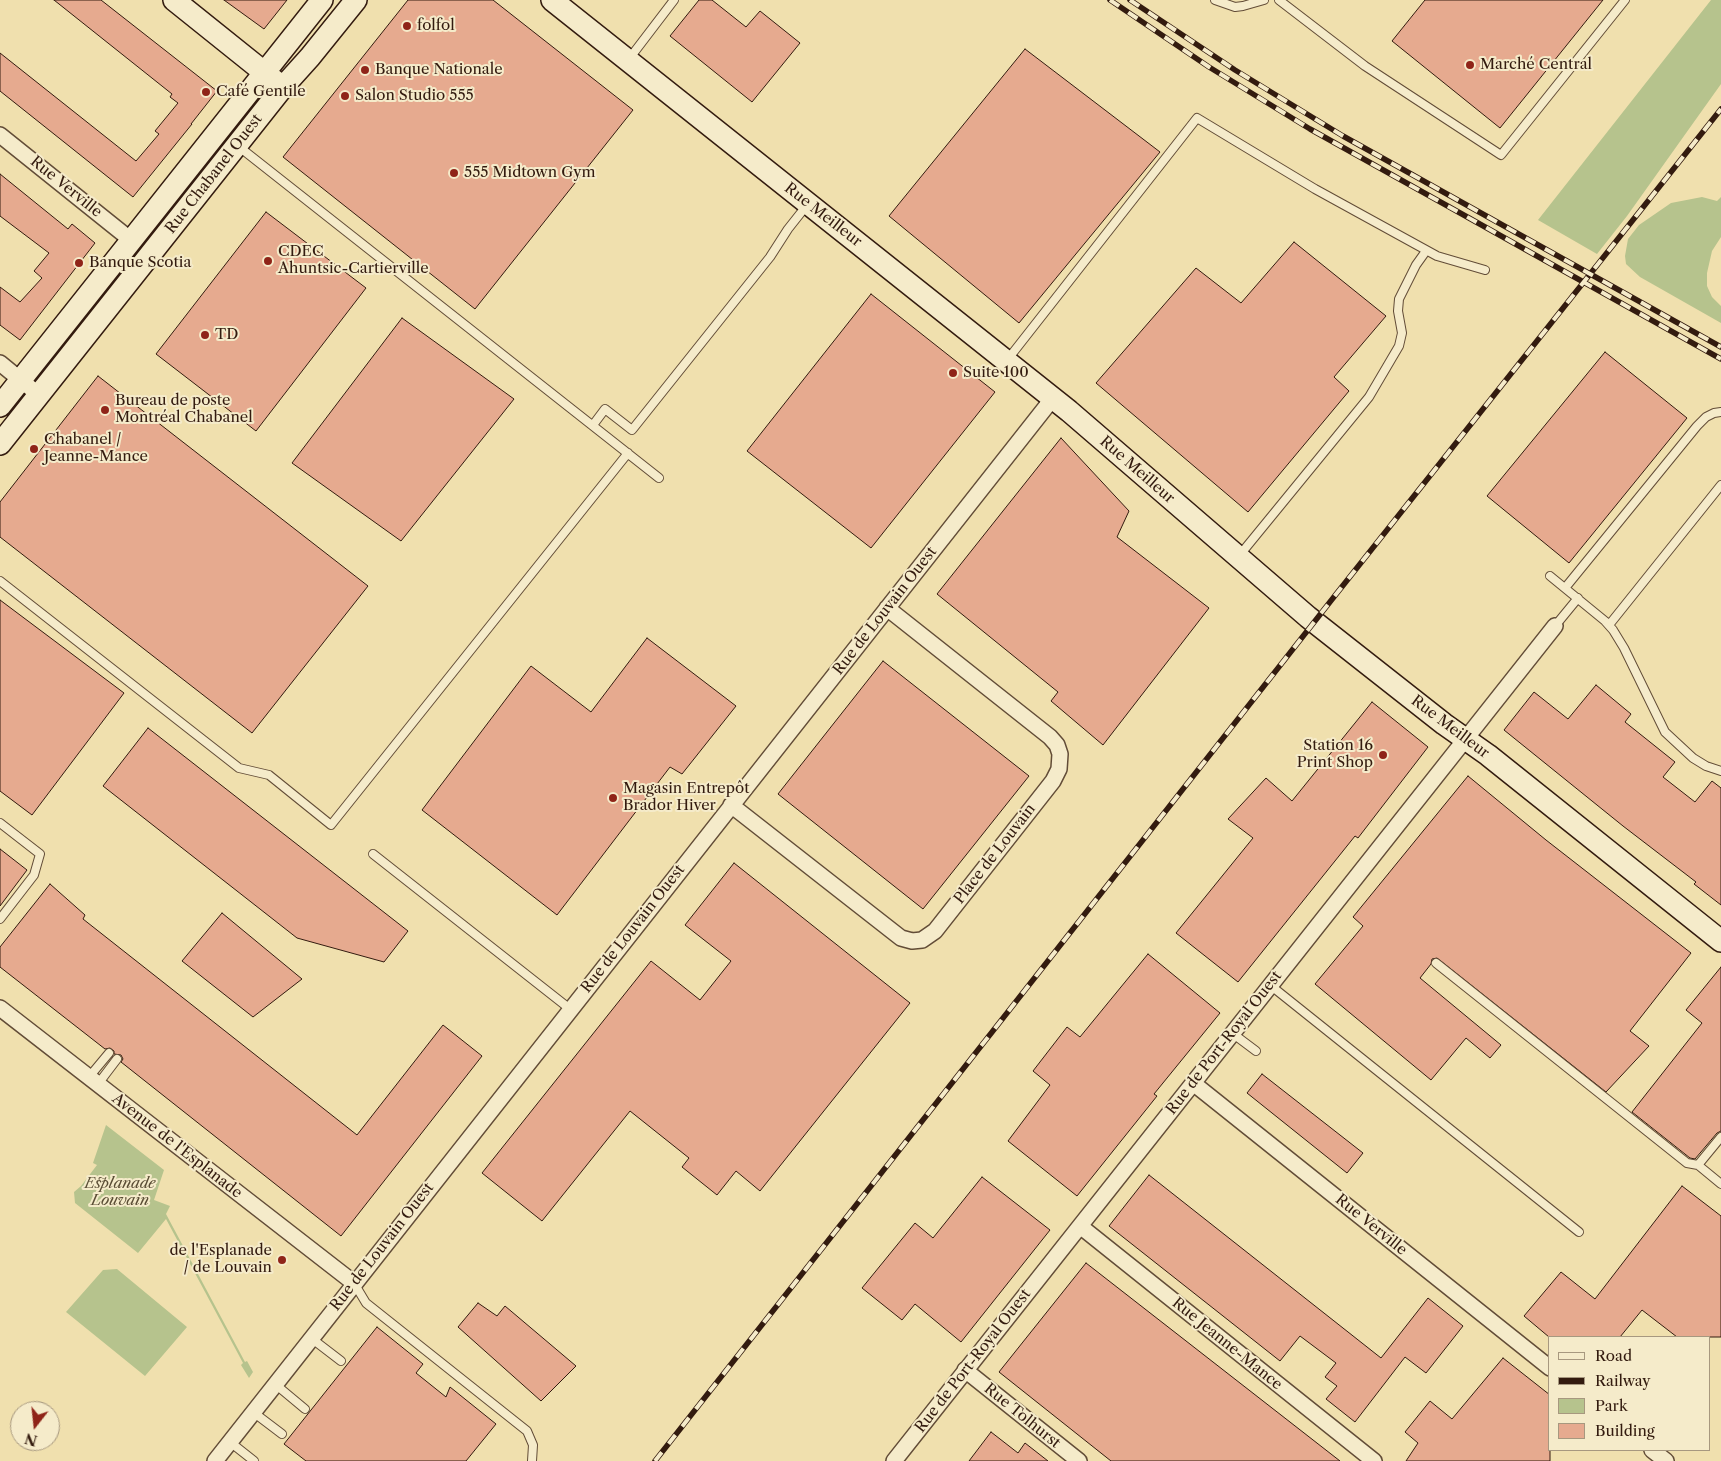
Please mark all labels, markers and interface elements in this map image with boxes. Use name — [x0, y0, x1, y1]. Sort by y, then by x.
place label: folfol — [417, 17, 455, 35]
marker: folfol — [401, 20, 413, 32]
place label: Marché Central — [1480, 56, 1592, 74]
marker: Marché Central — [1464, 59, 1476, 71]
place label: Banque Nationale — [375, 61, 503, 79]
marker: Banque Nationale — [359, 64, 371, 76]
place label: Café Gentile — [216, 83, 306, 101]
marker: Café Gentile — [200, 86, 212, 98]
place label: Salon Studio 555 — [355, 87, 474, 105]
marker: Salon Studio 555 — [339, 90, 351, 102]
street label: Rue Chabanel Ouest — [162, 111, 266, 237]
street label: Rue Verville — [27, 153, 105, 221]
place label: 555 Midtown Gym — [464, 164, 595, 182]
marker: 555 Midtown Gym — [448, 167, 460, 179]
street label: Rue Meilleur — [781, 179, 865, 251]
place label: CDEC Ahuntsic-Cartierville — [278, 243, 429, 278]
place label: Banque Scotia — [89, 254, 191, 272]
marker: CDEC Ahuntsic-Cartierville — [262, 255, 274, 267]
marker: Banque Scotia — [73, 257, 85, 269]
place label: TD — [215, 326, 238, 344]
marker: TD — [199, 329, 211, 341]
place label: Suite 100 — [963, 364, 1029, 382]
marker: Suite 100 — [947, 367, 959, 379]
place label: Bureau de poste Montréal Chabanel — [115, 392, 253, 427]
marker: Bureau de poste Montréal Chabanel — [99, 404, 111, 416]
place label: Chabanel / Jeanne-Mance — [44, 431, 148, 466]
street label: Rue Meilleur — [1096, 433, 1178, 507]
marker: Chabanel / Jeanne-Mance — [28, 443, 40, 455]
street label: Rue de Louvain Ouest — [829, 543, 941, 679]
street label: Rue Meilleur — [1407, 692, 1493, 762]
place label: Station 16 Print Shop — [1297, 737, 1373, 772]
marker: Station 16 Print Shop — [1377, 749, 1389, 761]
place label: Magasin Entrepôt Brador Hiver — [623, 780, 750, 815]
marker: Magasin Entrepôt Brador Hiver — [607, 792, 619, 804]
street label: Place de Louvain — [950, 800, 1040, 908]
street label: Rue de Louvain Ouest — [577, 861, 689, 997]
street label: Rue de Port-Royal Ouest — [1162, 968, 1286, 1118]
street label: Avenue de l'Esplanade — [108, 1090, 246, 1202]
park label: Esplanade Louvain — [84, 1175, 156, 1210]
street label: Rue de Louvain Ouest — [326, 1179, 438, 1315]
street label: Rue Verville — [1332, 1191, 1410, 1259]
place label: de l'Esplanade / de Louvain — [169, 1242, 272, 1277]
marker: de l'Esplanade / de Louvain — [276, 1254, 288, 1266]
street label: Rue de Port-Royal Ouest — [911, 1286, 1035, 1436]
street label: Rue Jeanne-Mance — [1168, 1294, 1286, 1394]
legend — [1548, 1336, 1711, 1451]
text: Road — [1595, 1346, 1632, 1365]
text: Railway — [1595, 1371, 1651, 1390]
street label: Rue Tolhurst — [980, 1380, 1064, 1452]
text: Park — [1595, 1396, 1628, 1415]
north arrow — [10, 1401, 60, 1451]
text: Building — [1595, 1421, 1655, 1440]
text: N — [23, 1429, 39, 1450]

